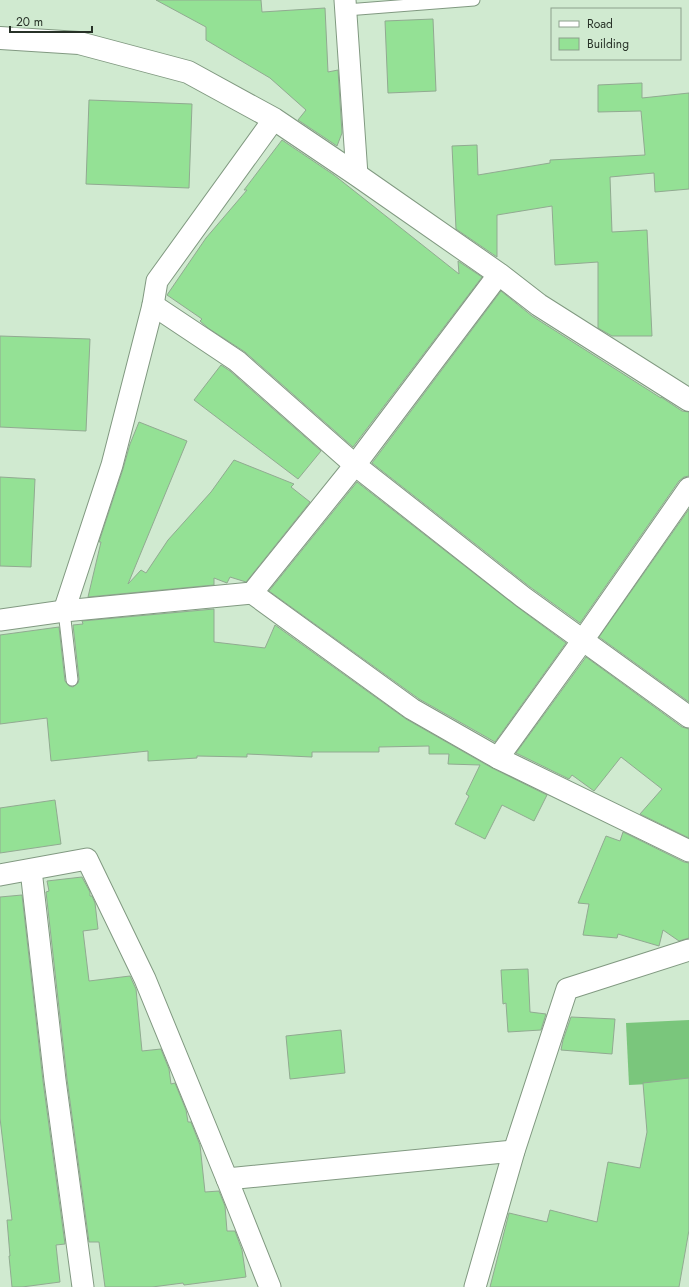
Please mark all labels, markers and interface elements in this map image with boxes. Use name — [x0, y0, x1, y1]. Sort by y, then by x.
scale bar — [10, 8, 92, 34]
legend — [551, 8, 681, 60]
text: 20 m — [16, 13, 43, 31]
text: Road — [587, 15, 613, 33]
text: Building — [587, 35, 629, 53]

